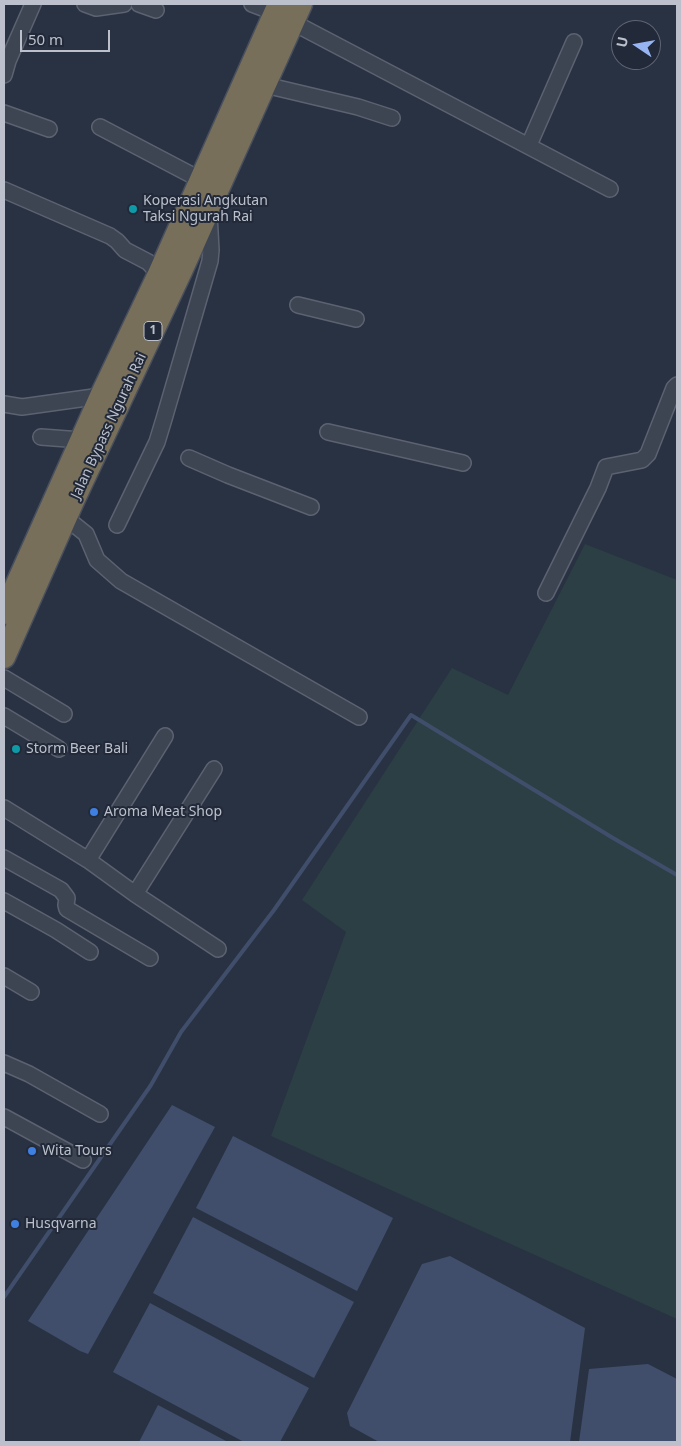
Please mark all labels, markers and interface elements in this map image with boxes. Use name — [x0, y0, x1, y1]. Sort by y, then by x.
scale bar — [22, 20, 112, 52]
north arrow — [611, 20, 661, 70]
text: 50 m — [28, 29, 63, 49]
text: U — [611, 35, 632, 49]
place label: Koperasi Angkutan Taksi Ngurah Rai — [143, 193, 268, 226]
marker: Koperasi Angkutan Taksi Ngurah Rai — [127, 203, 139, 215]
road number: 1 — [144, 322, 162, 341]
street label: Jalan Bypass Ngurah Rai — [68, 350, 150, 502]
place label: Storm Beer Bali — [26, 741, 128, 757]
marker: Storm Beer Bali — [10, 743, 22, 755]
place label: Aroma Meat Shop — [104, 804, 222, 820]
marker: Aroma Meat Shop — [88, 806, 100, 818]
place label: Wita Tours — [42, 1143, 112, 1159]
marker: Wita Tours — [26, 1145, 38, 1157]
place label: Husqvarna — [25, 1216, 97, 1232]
marker: Husqvarna — [9, 1218, 21, 1230]

